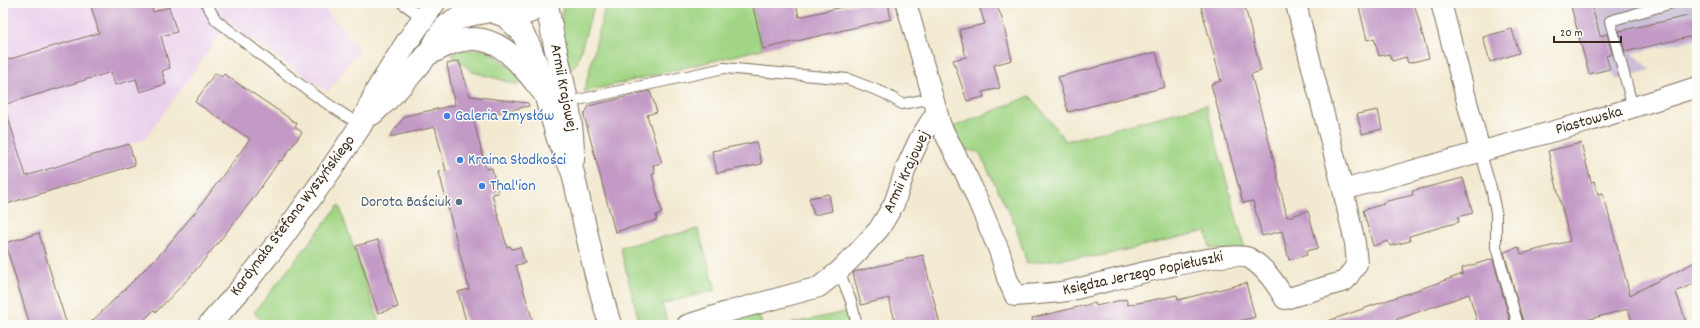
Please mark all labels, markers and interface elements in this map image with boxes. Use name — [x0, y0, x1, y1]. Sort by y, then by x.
scale bar — [1554, 18, 1621, 44]
text: 20 m — [1560, 25, 1583, 42]
street label: Armii Krajowej — [543, 42, 583, 134]
street label: Piastowska — [1553, 100, 1626, 142]
place label: Galeria Zmysłów — [455, 105, 554, 128]
marker: Galeria Zmysłów — [442, 111, 452, 121]
street label: Armii Krajowej — [878, 127, 936, 217]
street label: Kardynała Stefana Wyszyńskiego — [225, 131, 361, 301]
place label: Kraina Słodkości — [468, 149, 566, 172]
marker: Kraina Słodkości — [455, 155, 465, 165]
place label: Thal'ion — [490, 175, 536, 198]
marker: Thal'ion — [477, 181, 487, 191]
place label: Dorota Baściuk — [361, 191, 451, 214]
marker: Dorota Baściuk — [454, 197, 464, 207]
street label: Księdza Jerzego Popiełuszki — [1061, 246, 1225, 302]

